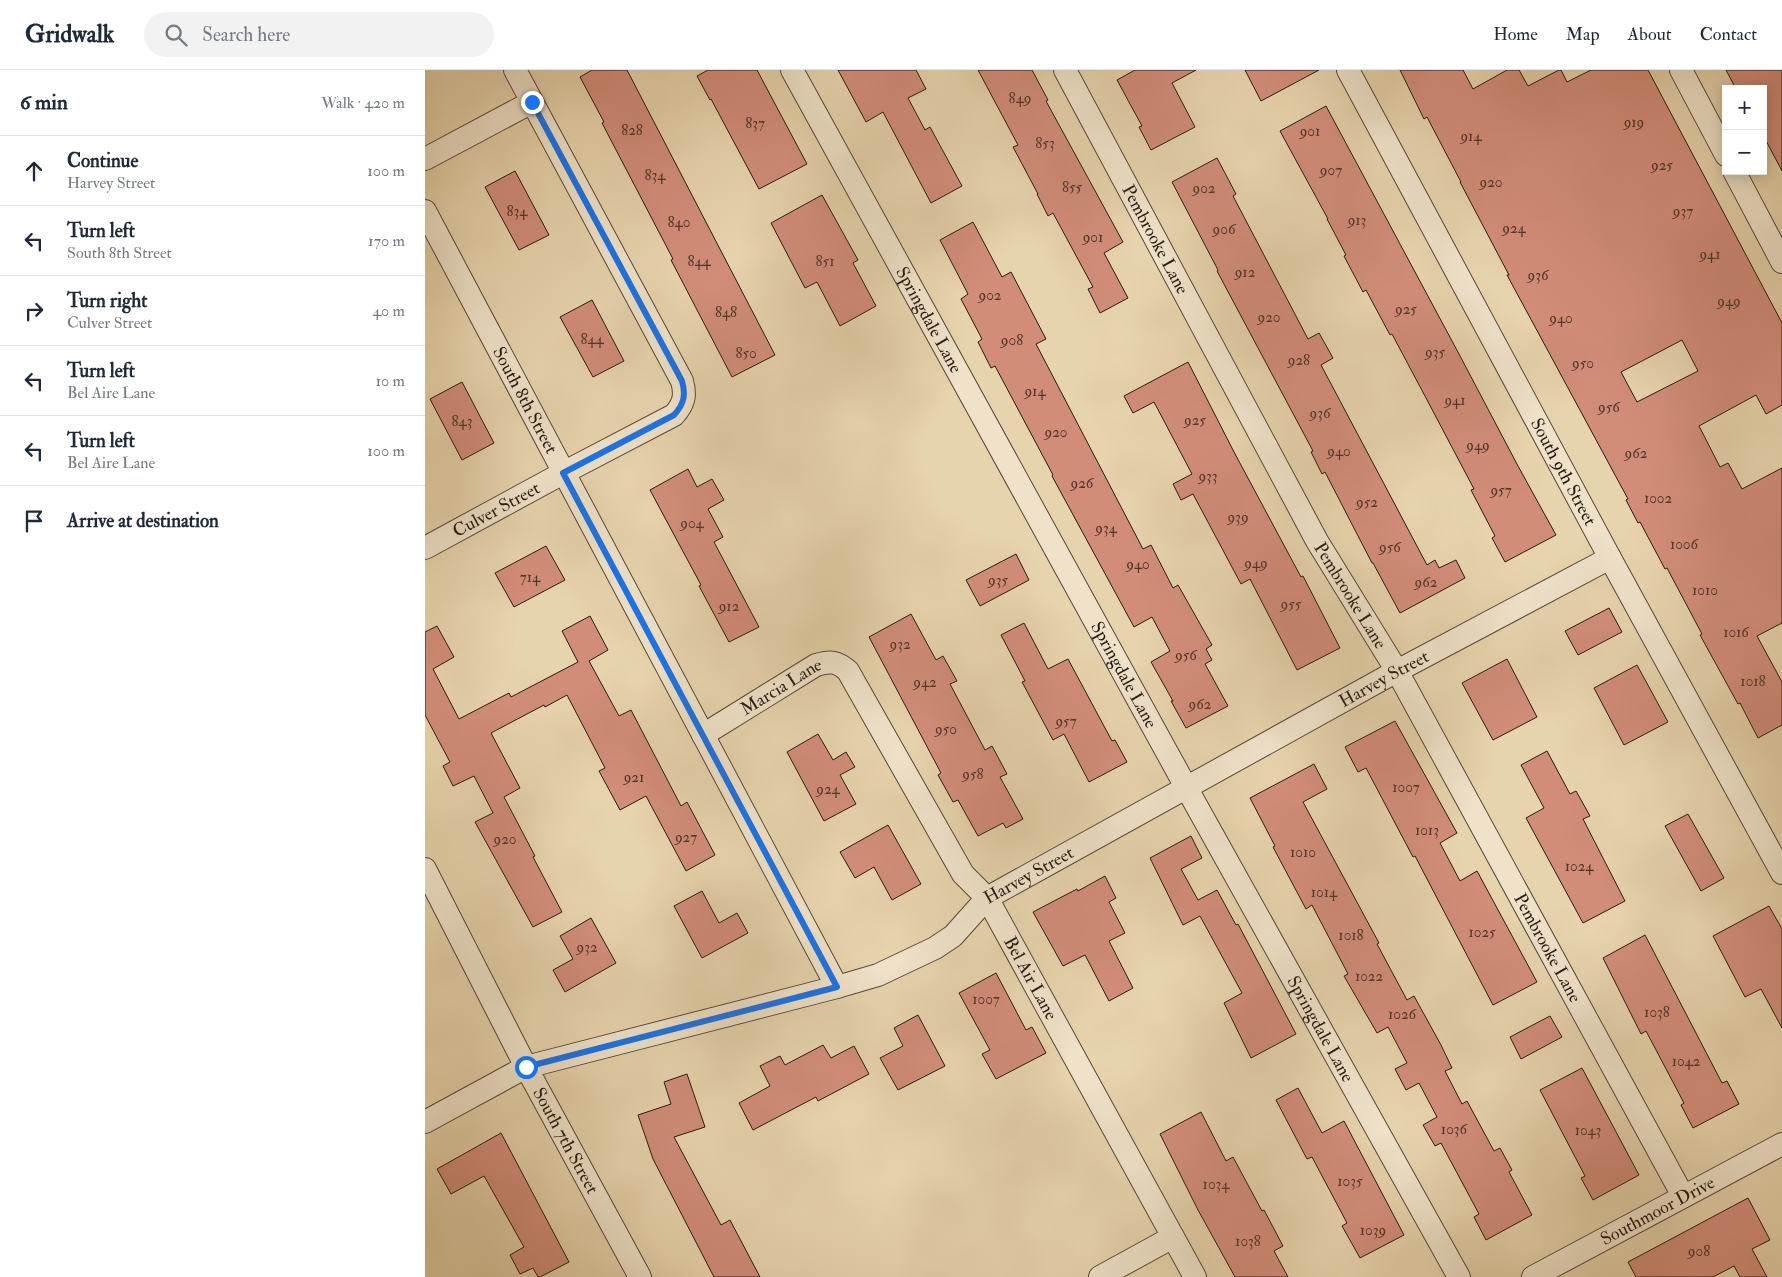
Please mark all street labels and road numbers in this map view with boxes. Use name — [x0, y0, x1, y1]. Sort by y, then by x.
street label: Pembrooke Lane — [1117, 180, 1195, 299]
street label: Springdale Lane — [891, 262, 968, 377]
street label: South 8th Street — [488, 343, 563, 458]
street label: South 9th Street — [1525, 414, 1602, 530]
street label: Culver Street — [449, 476, 544, 542]
street label: Pembrooke Lane — [1309, 538, 1392, 653]
street label: Springdale Lane — [1086, 617, 1163, 732]
street label: Harvey Street — [1335, 645, 1433, 712]
street label: Marcia Lane — [736, 652, 824, 721]
street label: Harvey Street — [979, 841, 1078, 909]
street label: Pembrooke Lane — [1509, 889, 1587, 1007]
street label: Bel Air Lane — [999, 932, 1063, 1024]
street label: Springdale Lane — [1282, 972, 1360, 1086]
street label: South 7th Street — [528, 1083, 604, 1198]
street label: Southmoor Drive — [1596, 1170, 1719, 1250]

